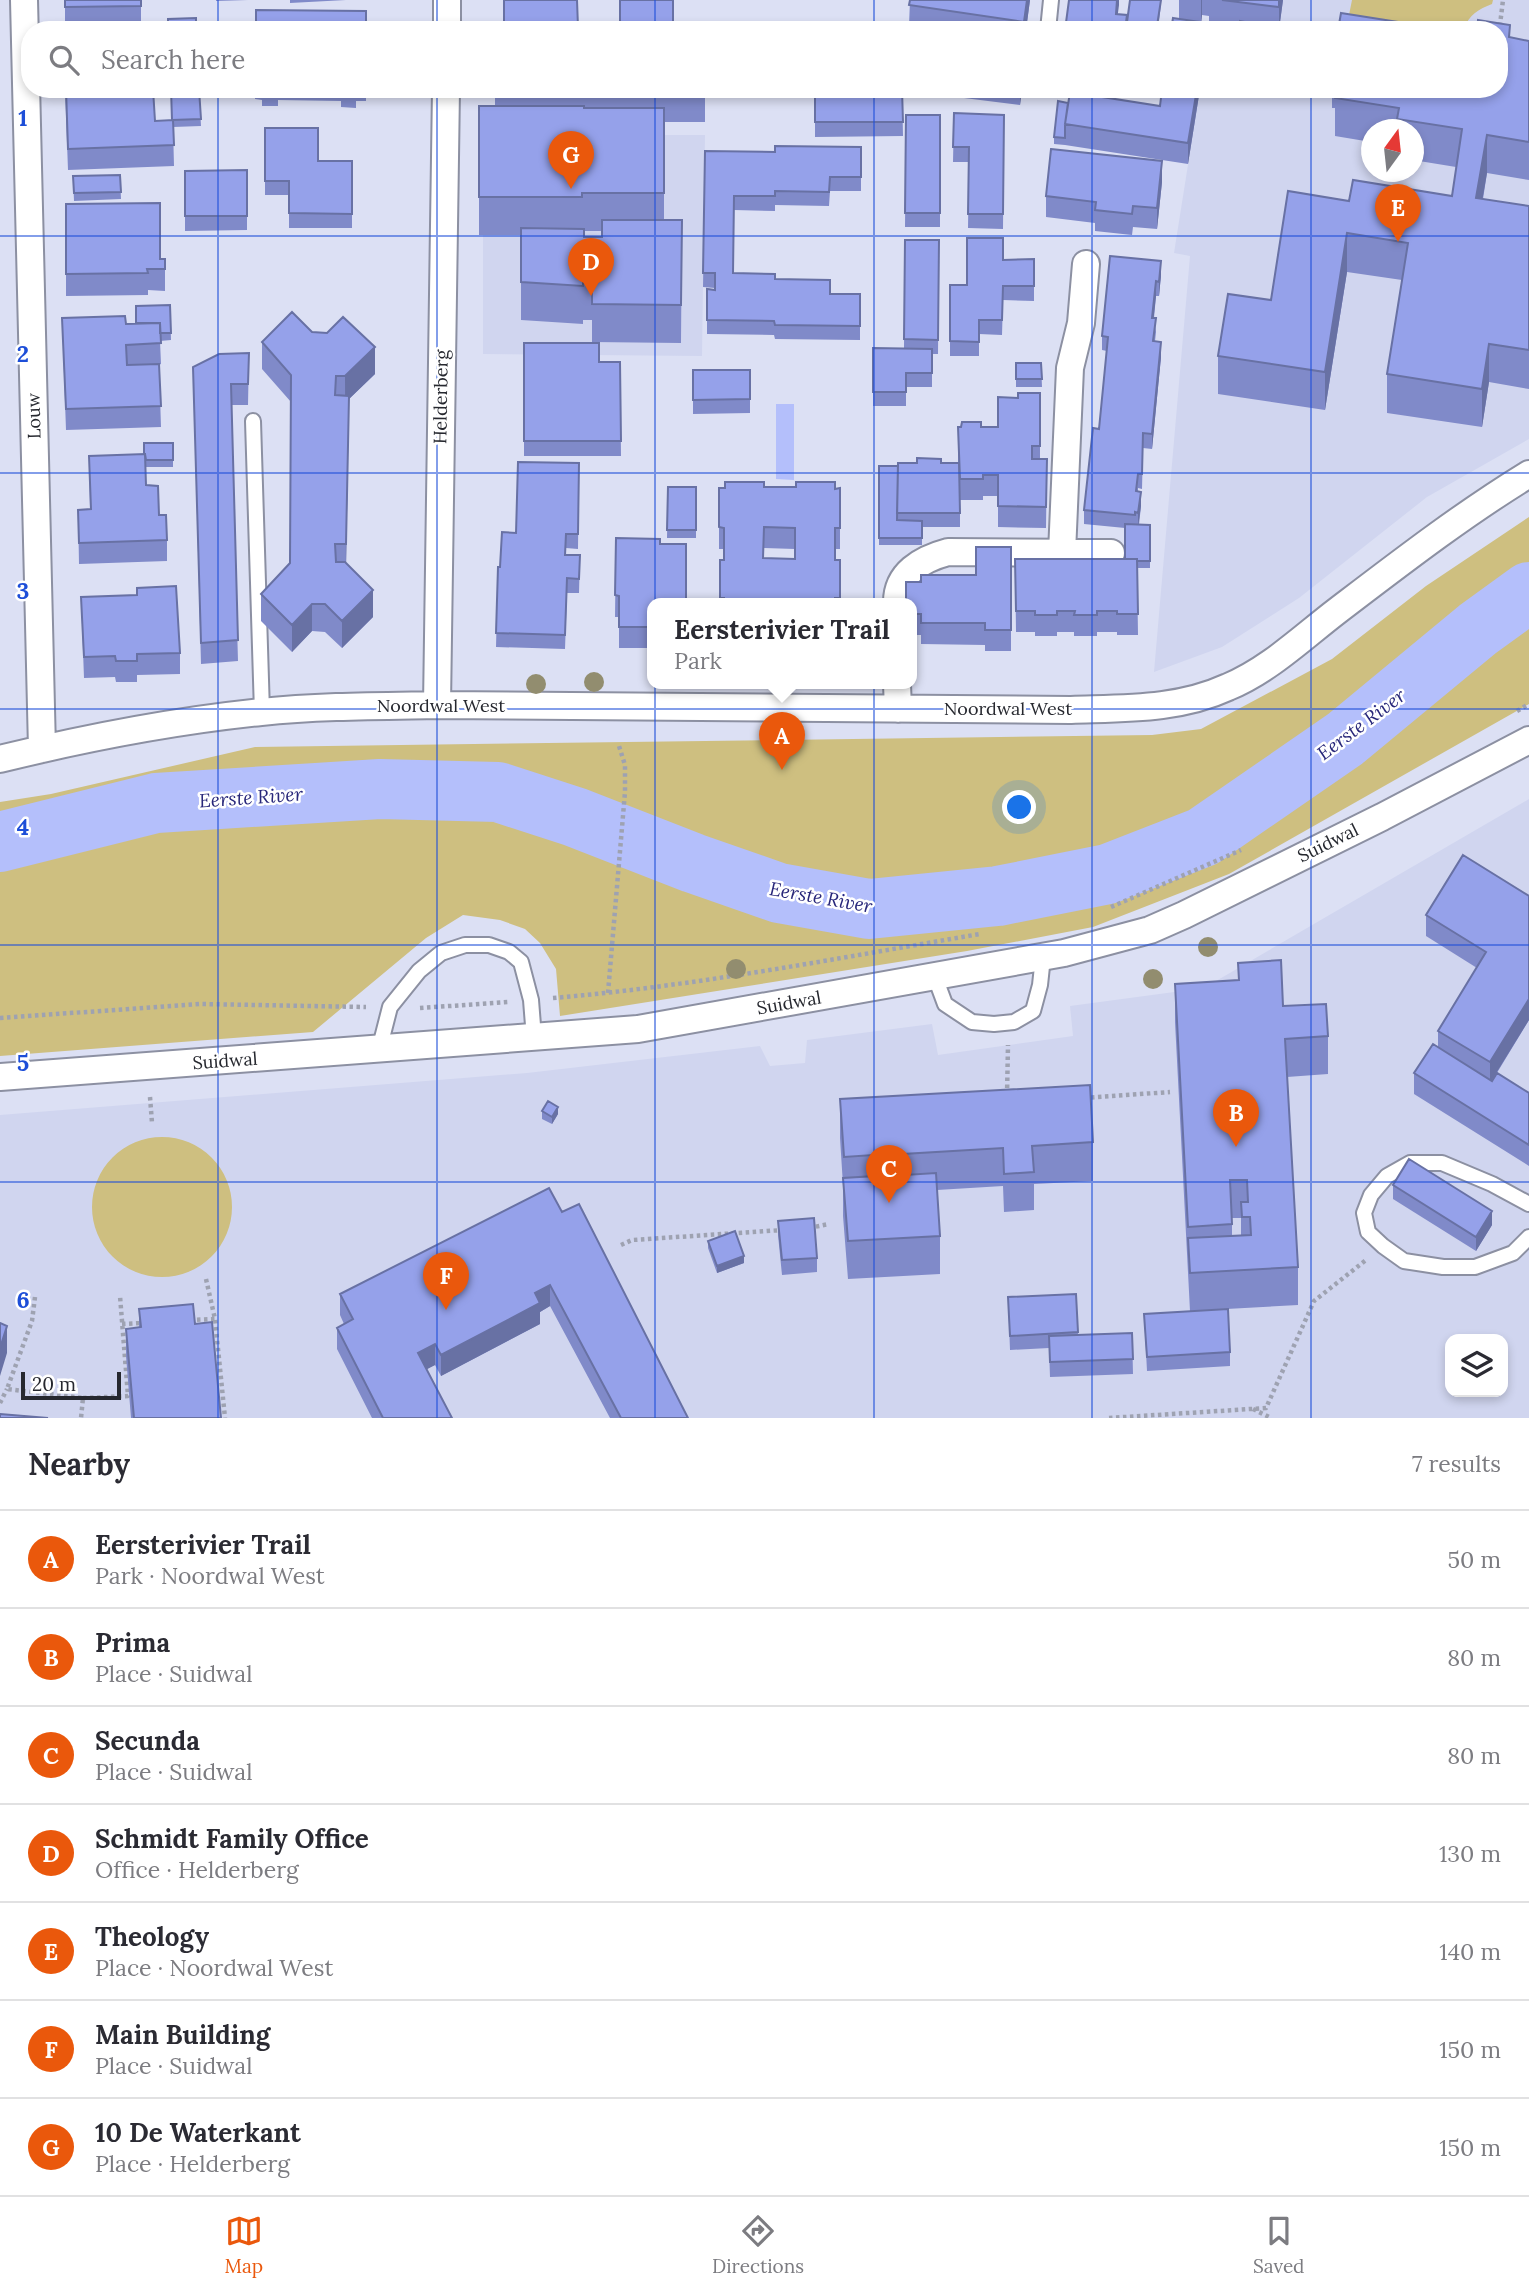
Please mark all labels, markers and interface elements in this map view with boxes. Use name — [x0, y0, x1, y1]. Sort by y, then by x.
search box — [21, 21, 1508, 98]
icon: search — [45, 41, 83, 79]
text: Search here — [101, 43, 245, 76]
text: 1 — [18, 103, 28, 132]
north arrow — [1361, 119, 1424, 182]
pin: G — [548, 131, 594, 189]
pin: E — [1375, 184, 1421, 242]
pin: D — [568, 238, 614, 296]
text: 2 — [17, 339, 29, 368]
street label: Helderberg — [428, 349, 453, 444]
street label: Louw — [22, 392, 45, 439]
text: 3 — [17, 576, 29, 605]
popup — [647, 598, 917, 689]
text: Eersterivier Trail — [674, 613, 890, 646]
text: Park — [674, 646, 722, 675]
water label: Eerste River — [1312, 683, 1410, 765]
street label: Noordwal West — [377, 694, 505, 717]
street label: Noordwal West — [944, 697, 1072, 720]
pin: A — [759, 712, 805, 770]
water label: Eerste River — [198, 781, 304, 813]
your location — [1002, 790, 1036, 824]
text: 4 — [17, 812, 29, 841]
street label: Suidwal — [1294, 818, 1362, 867]
water label: Eerste River — [768, 876, 875, 918]
street label: Suidwal — [755, 986, 823, 1019]
street label: Suidwal — [192, 1047, 258, 1074]
text: 5 — [17, 1048, 29, 1077]
pin: B — [1213, 1089, 1259, 1147]
pin: C — [866, 1145, 912, 1203]
pin: F — [423, 1252, 469, 1310]
text: 6 — [16, 1285, 30, 1314]
map controls — [1445, 1334, 1508, 1397]
button: layers — [1445, 1334, 1508, 1397]
scale bar — [21, 1369, 121, 1401]
text: 20 m — [32, 1372, 76, 1396]
text: Nearby — [28, 1445, 130, 1483]
text: 7 results — [1412, 1449, 1501, 1478]
text: Eersterivier Trail — [95, 1528, 311, 1561]
text: A — [43, 1545, 59, 1574]
text: 50 m — [1448, 1545, 1501, 1574]
text: Park · Noordwal West — [95, 1561, 325, 1590]
text: Prima — [95, 1626, 170, 1659]
text: B — [43, 1643, 59, 1672]
text: 80 m — [1447, 1643, 1501, 1672]
text: Place · Suidwal — [95, 1659, 252, 1688]
text: Secunda — [95, 1724, 200, 1757]
text: C — [43, 1741, 59, 1770]
text: 80 m — [1447, 1741, 1501, 1770]
text: Place · Suidwal — [95, 1757, 252, 1786]
text: Schmidt Family Office — [95, 1822, 369, 1855]
text: D — [42, 1839, 60, 1868]
text: 130 m — [1439, 1839, 1501, 1868]
text: Office · Helderberg — [95, 1855, 299, 1884]
text: Theology — [95, 1920, 209, 1953]
text: E — [44, 1937, 58, 1966]
text: 140 m — [1439, 1937, 1501, 1966]
text: Place · Noordwal West — [95, 1953, 333, 1982]
text: Main Building — [95, 2018, 270, 2051]
text: F — [44, 2035, 58, 2064]
text: 150 m — [1439, 2035, 1501, 2064]
text: Place · Suidwal — [95, 2051, 252, 2080]
text: 10 De Waterkant — [95, 2116, 301, 2149]
text: G — [42, 2133, 60, 2162]
text: 150 m — [1439, 2133, 1501, 2162]
text: Place · Helderberg — [95, 2149, 290, 2178]
tab: Map — [225, 2212, 263, 2278]
tab: Directions — [712, 2212, 804, 2278]
tab: Saved — [1253, 2212, 1304, 2278]

